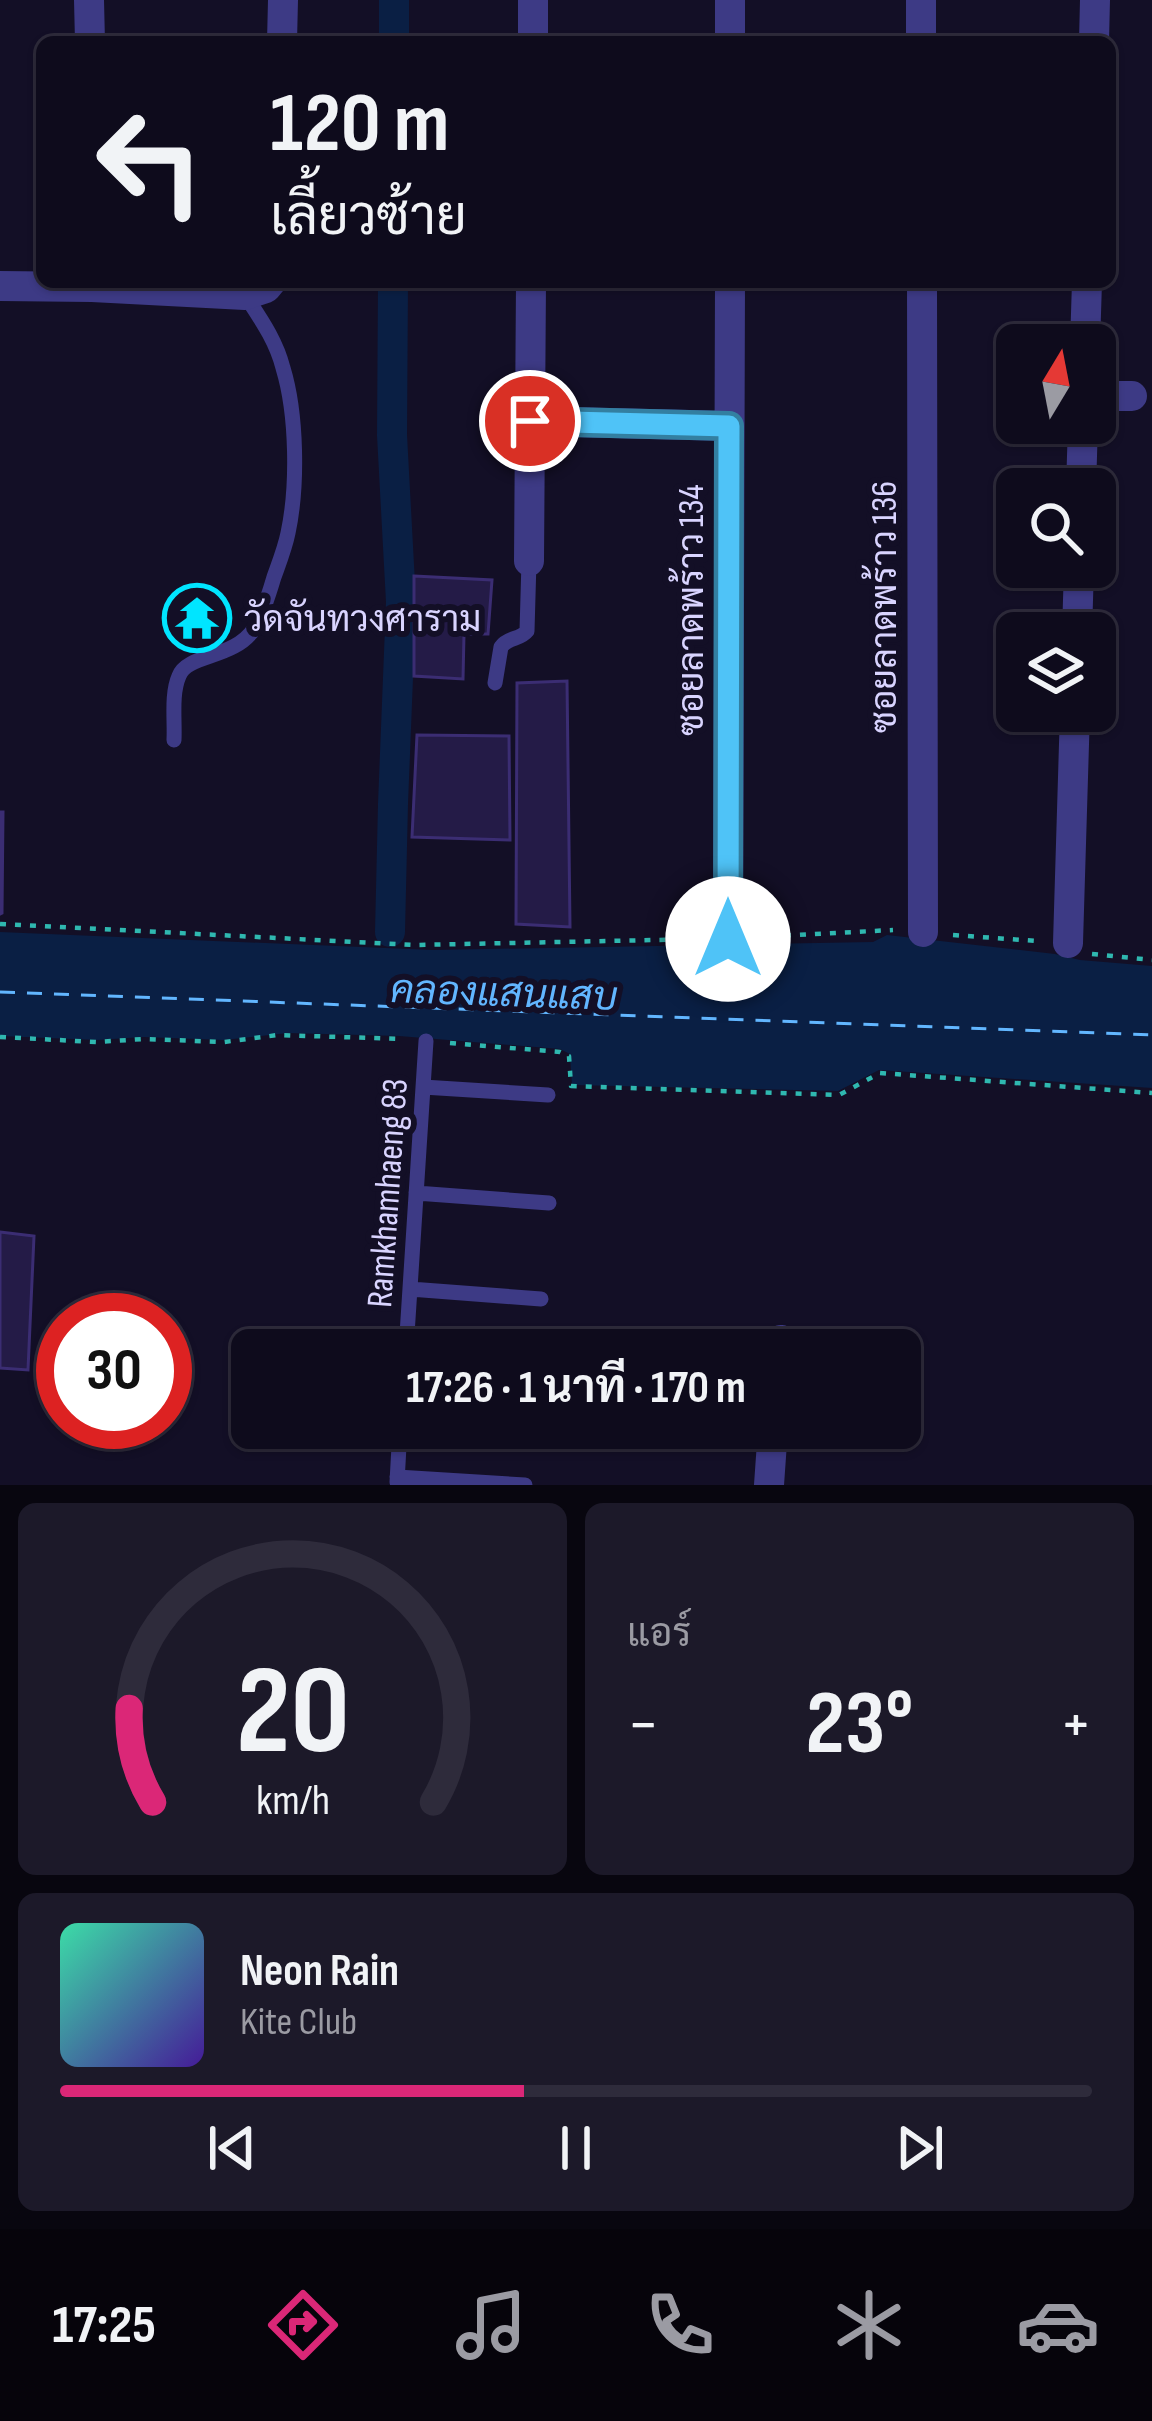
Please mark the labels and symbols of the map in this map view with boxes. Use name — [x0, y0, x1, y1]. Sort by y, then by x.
north arrow — [996, 324, 1116, 444]
pin — [479, 370, 581, 472]
street label: ซอยลาดพร้าว 136 — [861, 481, 907, 733]
street label: ซอยลาดพร้าว 134 — [668, 484, 714, 736]
temple icon: วัดจันทวงศาราม — [162, 583, 232, 653]
place label: วัดจันทวงศาราม — [244, 598, 481, 642]
position arrow — [665, 876, 791, 1002]
water label: คลองแสนแสบ — [390, 967, 618, 1022]
street label: Ramkhamhaeng 83 — [359, 1077, 418, 1309]
speed limit sign: 30 — [36, 1293, 192, 1449]

